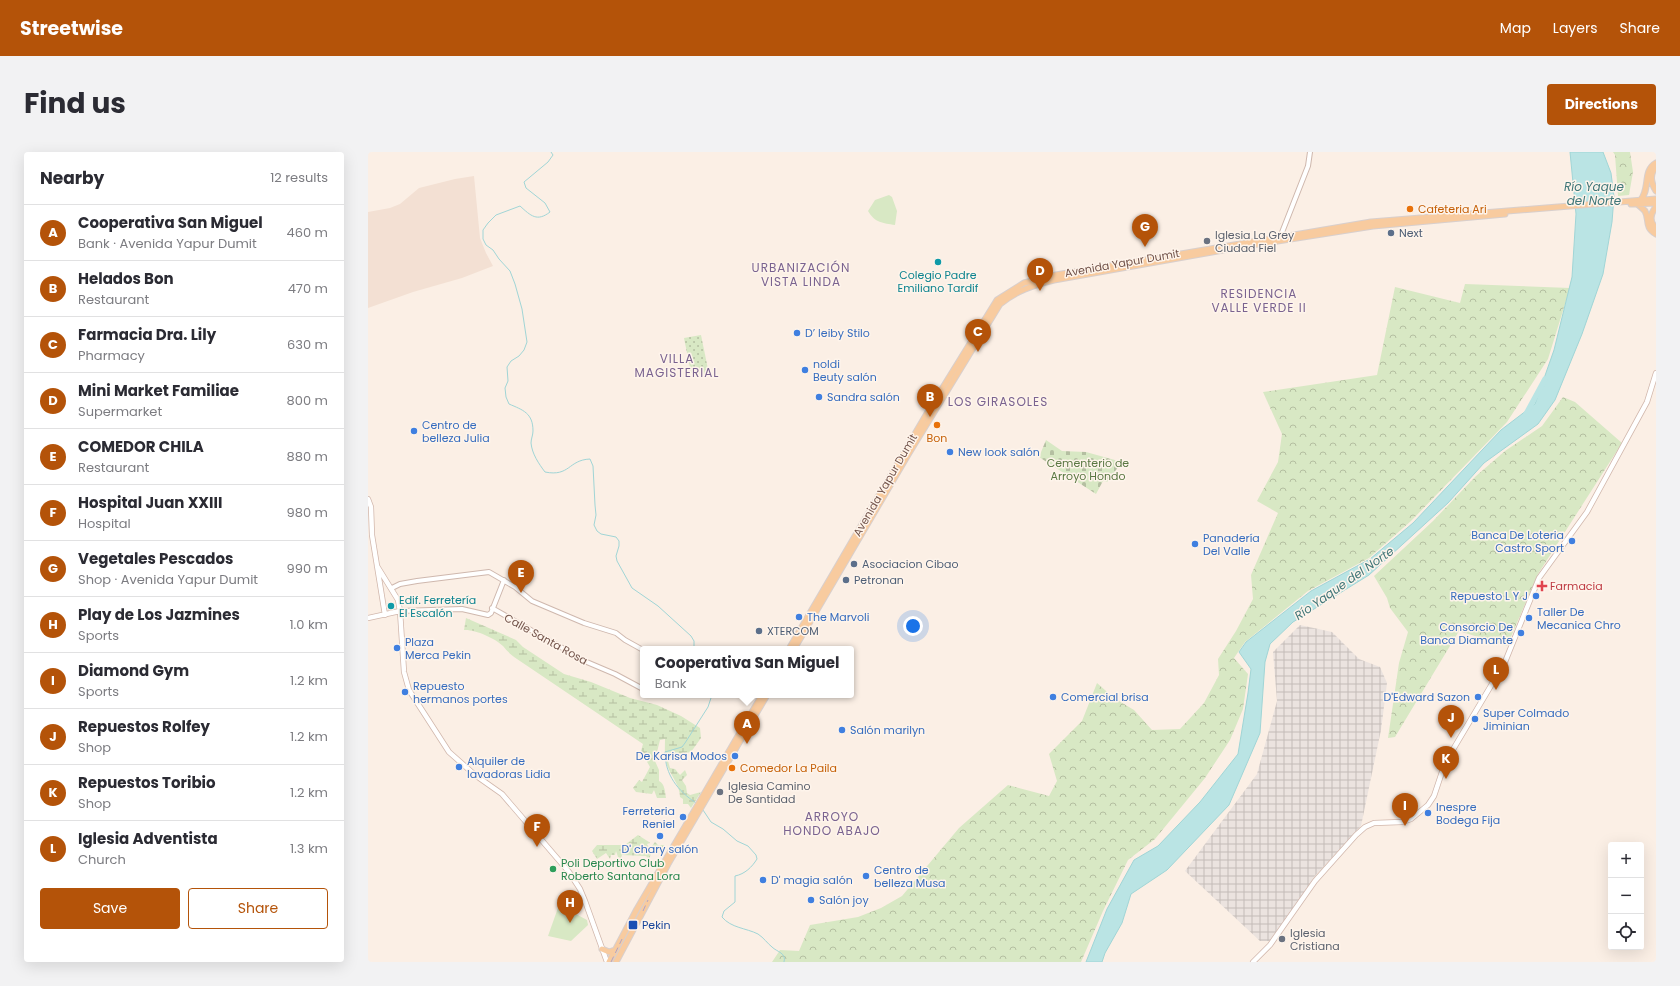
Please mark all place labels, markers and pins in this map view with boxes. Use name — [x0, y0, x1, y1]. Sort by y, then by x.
place label: Cafeteria Ari — [1418, 201, 1487, 217]
marker: Cafeteria Ari — [1405, 204, 1415, 214]
pin: G — [1132, 214, 1158, 247]
place label: Next — [1399, 225, 1423, 241]
place label: Iglesia La Grey Ciudad Fiel — [1215, 227, 1295, 256]
marker: Next — [1386, 228, 1396, 238]
marker: Iglesia La Grey Ciudad Fiel — [1202, 236, 1212, 246]
marker: Colegio Padre Emiliano Tardif — [933, 257, 943, 267]
pin: D — [1027, 258, 1053, 291]
place label: Colegio Padre Emiliano Tardif — [898, 267, 979, 296]
pin: C — [965, 319, 991, 352]
place label: D’ leiby Stilo — [805, 325, 870, 341]
marker: D’ leiby Stilo — [792, 328, 802, 338]
place label: noldi Beuty salón — [813, 356, 877, 385]
marker: noldi Beuty salón — [800, 365, 810, 375]
pin: B — [917, 384, 943, 417]
place label: Sandra salón — [827, 389, 900, 405]
marker: Sandra salón — [814, 392, 824, 402]
place label: Centro de belleza Julia — [422, 417, 490, 446]
marker: Bon — [932, 420, 942, 430]
marker: Centro de belleza Julia — [409, 426, 419, 436]
place label: Bon — [927, 430, 947, 446]
place label: New look salón — [958, 444, 1040, 460]
marker: New look salón — [945, 447, 955, 457]
place label: Banca De Loteria Castro Sport — [1471, 527, 1564, 556]
place label: Panadería Del Valle — [1203, 530, 1260, 559]
marker: Banca De Loteria Castro Sport — [1567, 536, 1577, 546]
marker: Panadería Del Valle — [1190, 539, 1200, 549]
place label: Asociacion Cibao — [862, 556, 959, 572]
marker: Asociacion Cibao — [849, 559, 859, 569]
pin: E — [508, 560, 534, 593]
place label: Petronan — [854, 572, 904, 588]
marker: Petronan — [841, 575, 851, 585]
place label: Farmacia — [1550, 578, 1603, 594]
marker: Farmacia — [1537, 581, 1547, 591]
place label: Repuesto L Y J — [1451, 588, 1528, 604]
marker: Repuesto L Y J — [1531, 591, 1541, 601]
place label: Edif. Ferretería El Escalón — [399, 592, 476, 621]
marker: Edif. Ferretería El Escalón — [386, 601, 396, 611]
place label: Taller De Mecanica Chro — [1537, 604, 1621, 633]
place label: The Marvoli — [807, 609, 870, 625]
marker: The Marvoli — [794, 612, 804, 622]
marker: Taller De Mecanica Chro — [1524, 613, 1534, 623]
place label: Consorcio De Banca Diamante — [1420, 619, 1513, 648]
place label: XTERCOM — [767, 623, 819, 639]
marker: XTERCOM — [754, 626, 764, 636]
marker: Consorcio De Banca Diamante — [1516, 628, 1526, 638]
place label: Plaza Merca Pekin — [405, 634, 471, 663]
marker: Plaza Merca Pekin — [392, 643, 402, 653]
pin: L — [1483, 657, 1509, 690]
place label: Repuesto hermanos portes — [413, 678, 508, 707]
marker: Repuesto hermanos portes — [400, 687, 410, 697]
place label: Comercial brisa — [1061, 689, 1149, 705]
place label: D'Edward Sazon — [1383, 689, 1470, 705]
marker: Comercial brisa — [1048, 692, 1058, 702]
marker: D'Edward Sazon — [1473, 692, 1483, 702]
pin: J — [1438, 705, 1464, 738]
place label: Super Colmado Jiminian — [1483, 705, 1569, 734]
pin: A — [734, 711, 760, 744]
marker: Super Colmado Jiminian — [1470, 714, 1480, 724]
place label: Salón marilyn — [850, 722, 925, 738]
marker: Salón marilyn — [837, 725, 847, 735]
pin: K — [1433, 746, 1459, 779]
place label: De Karisa Modos — [636, 748, 727, 764]
marker: De Karisa Modos — [730, 751, 740, 761]
place label: Alquiler de lavadoras Lidia — [467, 753, 550, 782]
place label: Comedor La Paila — [740, 760, 837, 776]
marker: Alquiler de lavadoras Lidia — [454, 762, 464, 772]
marker: Comedor La Paila — [727, 763, 737, 773]
place label: Iglesia Camino De Santidad — [728, 778, 811, 807]
marker: Iglesia Camino De Santidad — [715, 787, 725, 797]
pin: I — [1392, 793, 1418, 826]
place label: Inespre Bodega Fija — [1436, 799, 1500, 828]
place label: Ferreteria Reniel — [623, 803, 675, 832]
marker: Inespre Bodega Fija — [1423, 808, 1433, 818]
marker: Ferreteria Reniel — [678, 812, 688, 822]
pin: F — [524, 814, 550, 847]
marker: D' chary salón — [655, 831, 665, 841]
place label: D' chary salón — [622, 841, 698, 857]
place label: Poli Deportivo Club Roberto Santana Lora — [561, 855, 680, 884]
place label: Centro de belleza Musa — [874, 862, 946, 891]
marker: Poli Deportivo Club Roberto Santana Lora — [548, 864, 558, 874]
marker: Centro de belleza Musa — [861, 871, 871, 881]
place label: D' magia salón — [771, 872, 853, 888]
marker: D' magia salón — [758, 875, 768, 885]
pin: H — [557, 890, 583, 923]
place label: Salón joy — [819, 892, 869, 908]
marker: Salón joy — [806, 895, 816, 905]
place label: Pekin — [642, 917, 671, 933]
marker: Pekin — [627, 919, 639, 931]
place label: Iglesia Cristiana — [1290, 925, 1340, 954]
marker: Iglesia Cristiana — [1277, 934, 1287, 944]

